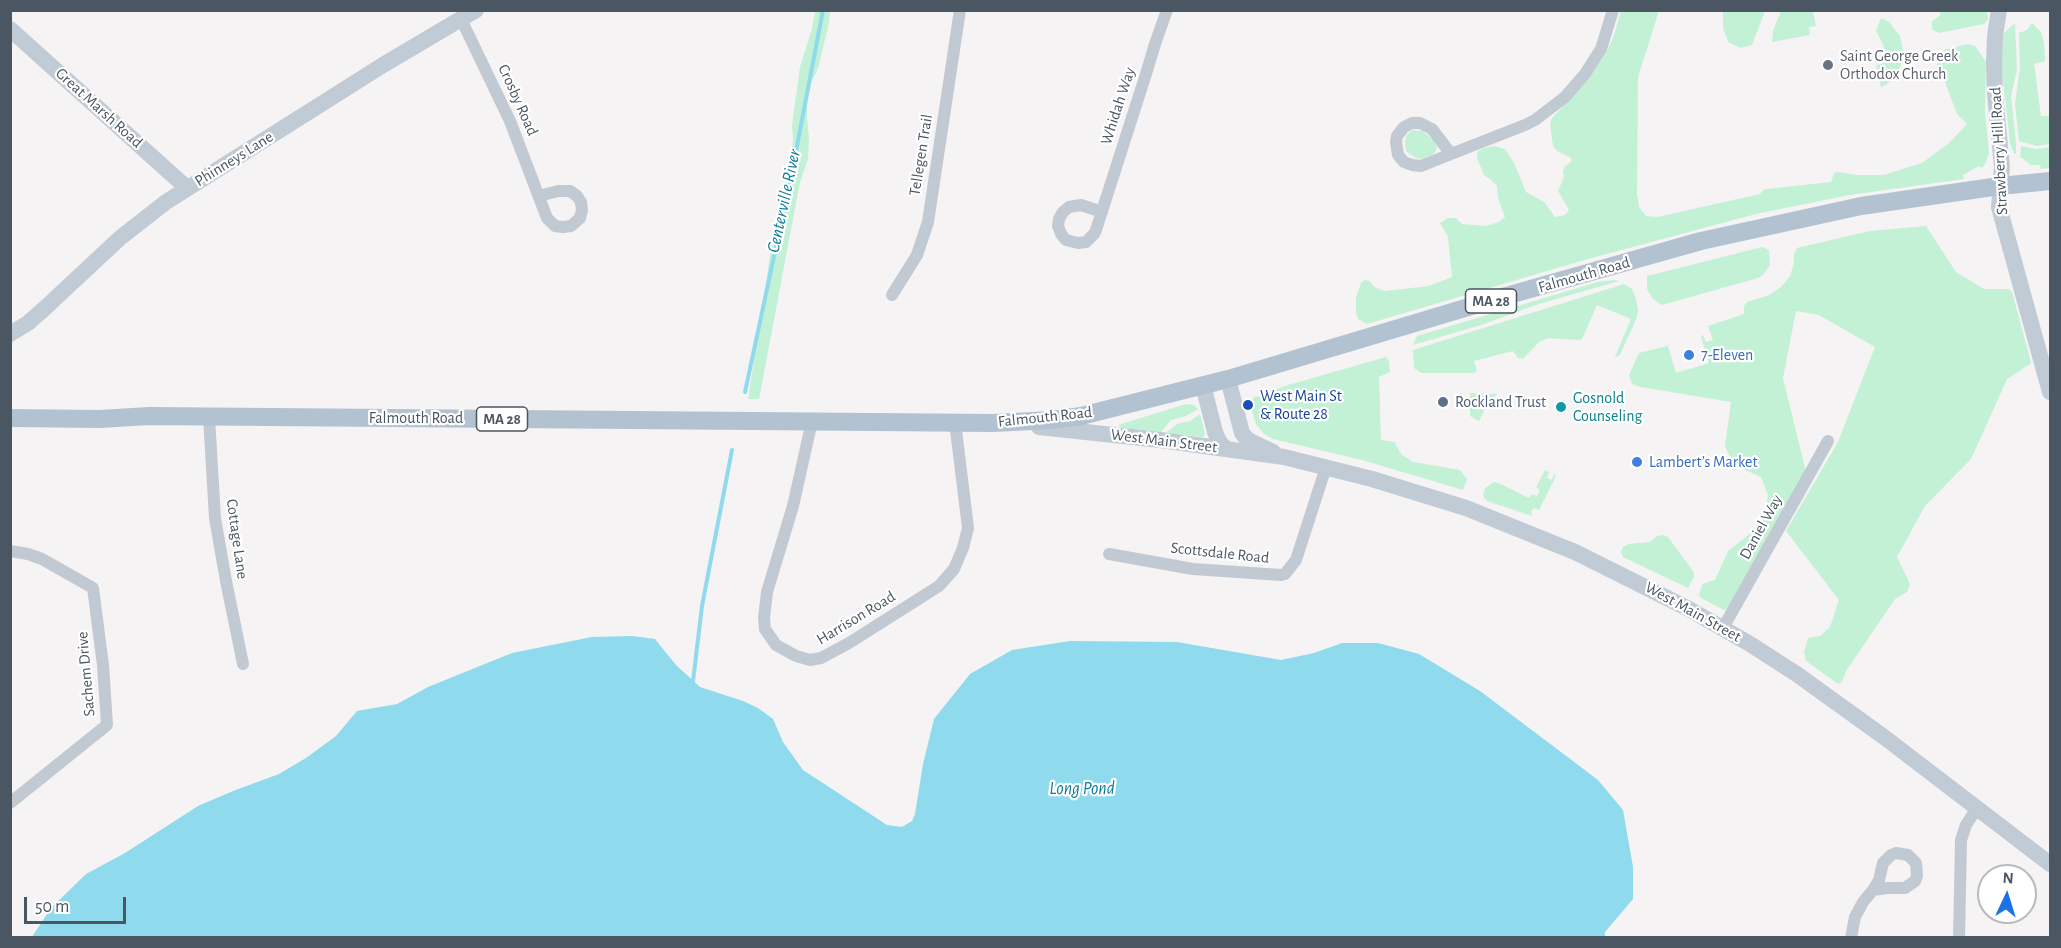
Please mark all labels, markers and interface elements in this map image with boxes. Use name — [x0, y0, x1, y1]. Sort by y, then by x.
place label: Saint George Greek Orthodox Church — [1840, 46, 1958, 84]
marker: Saint George Greek Orthodox Church — [1821, 58, 1835, 72]
street label: Crosby Road — [494, 61, 542, 139]
street label: Great Marsh Road — [52, 64, 146, 152]
street label: Whidah Way — [1096, 65, 1140, 147]
street label: Strawberry Hill Road — [1986, 86, 2012, 216]
street label: Tellegen Trail — [905, 113, 937, 197]
street label: Phinneys Lane — [191, 127, 277, 191]
water label: Centerville River — [763, 147, 805, 255]
street label: Falmouth Road — [1536, 253, 1632, 297]
road number: MA 28 — [1466, 289, 1516, 313]
place label: 7-Eleven — [1701, 345, 1753, 365]
marker: 7-Eleven — [1682, 348, 1696, 362]
place label: West Main St & Route 28 — [1260, 386, 1342, 424]
place label: Gosnold Counseling — [1573, 388, 1642, 426]
place label: Rockland Trust — [1455, 392, 1546, 412]
marker: Rockland Trust — [1436, 395, 1450, 409]
marker: West Main St & Route 28 — [1241, 398, 1255, 412]
marker: Gosnold Counseling — [1554, 400, 1568, 414]
street label: Falmouth Road — [997, 403, 1093, 431]
road number: MA 28 — [476, 407, 528, 431]
street label: Falmouth Road — [369, 408, 463, 428]
street label: West Main Street — [1110, 425, 1218, 457]
place label: Lambert's Market — [1649, 452, 1757, 472]
marker: Lambert's Market — [1630, 455, 1644, 469]
street label: Daniel Way — [1735, 491, 1787, 563]
street label: Cottage Lane — [222, 498, 252, 580]
street label: Scottsdale Road — [1170, 538, 1270, 568]
street label: West Main Street — [1642, 578, 1744, 646]
street label: Harrison Road — [813, 587, 899, 649]
street label: Sachem Drive — [73, 631, 99, 717]
water label: Long Pond — [1049, 778, 1115, 800]
north arrow — [1977, 864, 2037, 924]
text: N — [2002, 870, 2014, 886]
scale bar — [27, 885, 129, 923]
text: 50 m — [35, 898, 69, 916]

